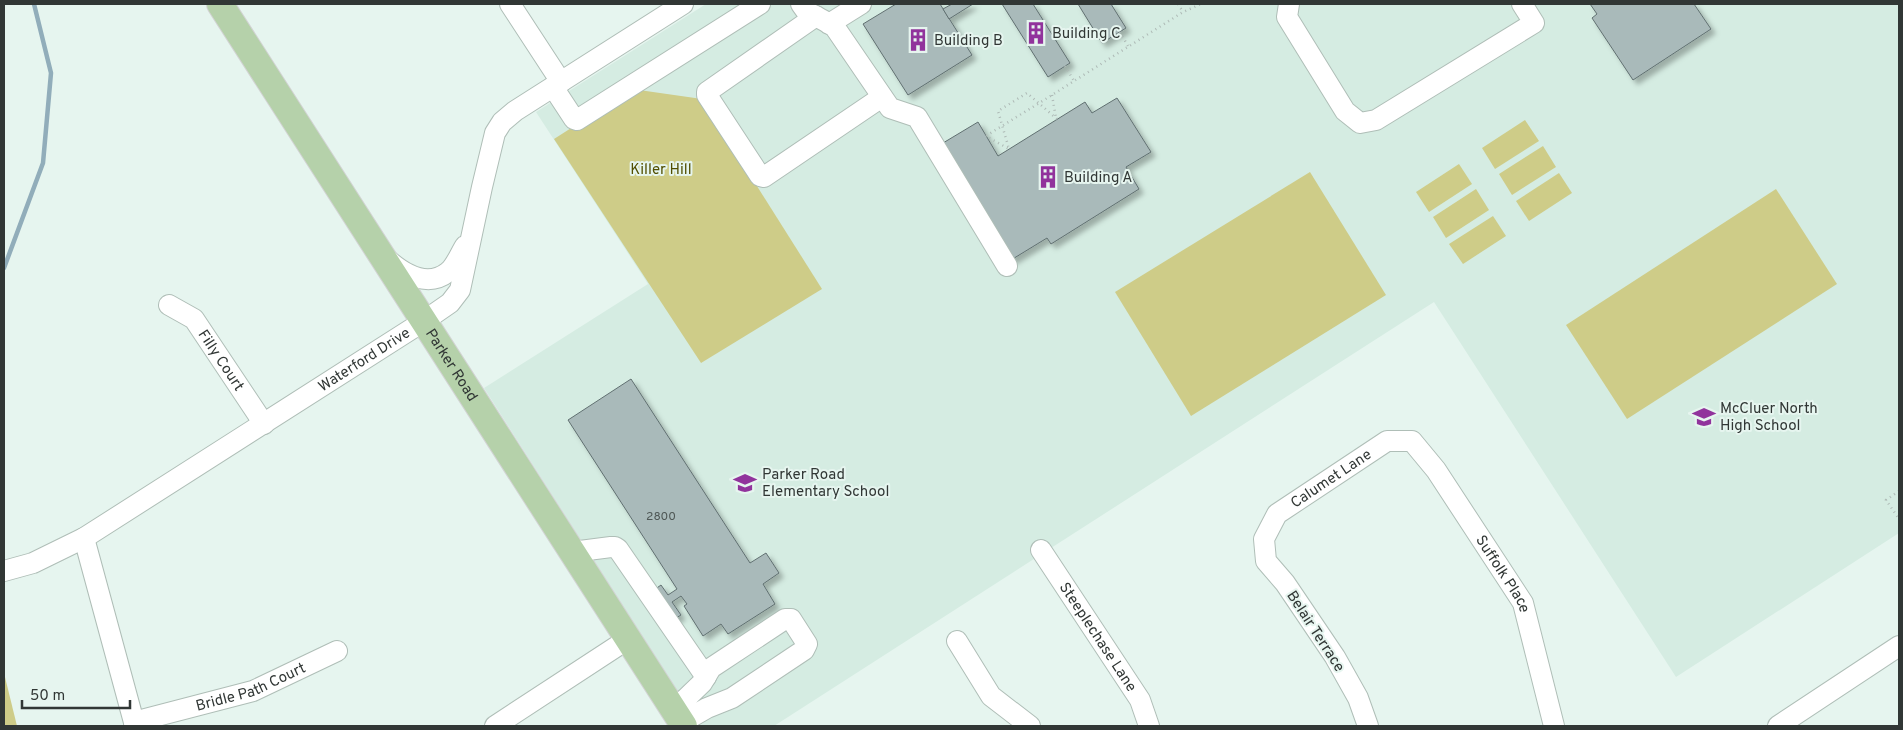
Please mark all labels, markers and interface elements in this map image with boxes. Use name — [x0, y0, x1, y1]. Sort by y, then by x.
building icon: Building C — [1023, 20, 1049, 46]
place label: Building C — [1052, 25, 1121, 44]
building icon: Building B — [905, 27, 931, 53]
place label: Building B — [934, 32, 1003, 51]
park label: Killer Hill — [630, 161, 692, 180]
building icon: Building A — [1035, 164, 1061, 190]
place label: Building A — [1064, 169, 1133, 188]
street label: Waterford Drive — [315, 324, 414, 397]
street label: Filly Court — [193, 326, 247, 395]
street label: Parker Road — [420, 326, 481, 406]
place label: McCluer North High School — [1720, 400, 1818, 436]
school or university icon: McCluer North High School — [1691, 404, 1717, 430]
street label: Calumet Lane — [1287, 446, 1376, 513]
place label: Parker Road Elementary School — [762, 466, 889, 502]
school or university icon: Parker Road Elementary School — [732, 470, 758, 496]
house number: 2800 — [646, 509, 676, 525]
street label: Suffolk Place — [1470, 532, 1533, 615]
street label: Steeplechase Lane — [1054, 579, 1140, 696]
street label: Belair Terrace — [1281, 588, 1348, 676]
street label: Bridle Path Court — [194, 659, 309, 717]
scale bar — [22, 678, 130, 710]
text: 50 m — [30, 687, 65, 706]

